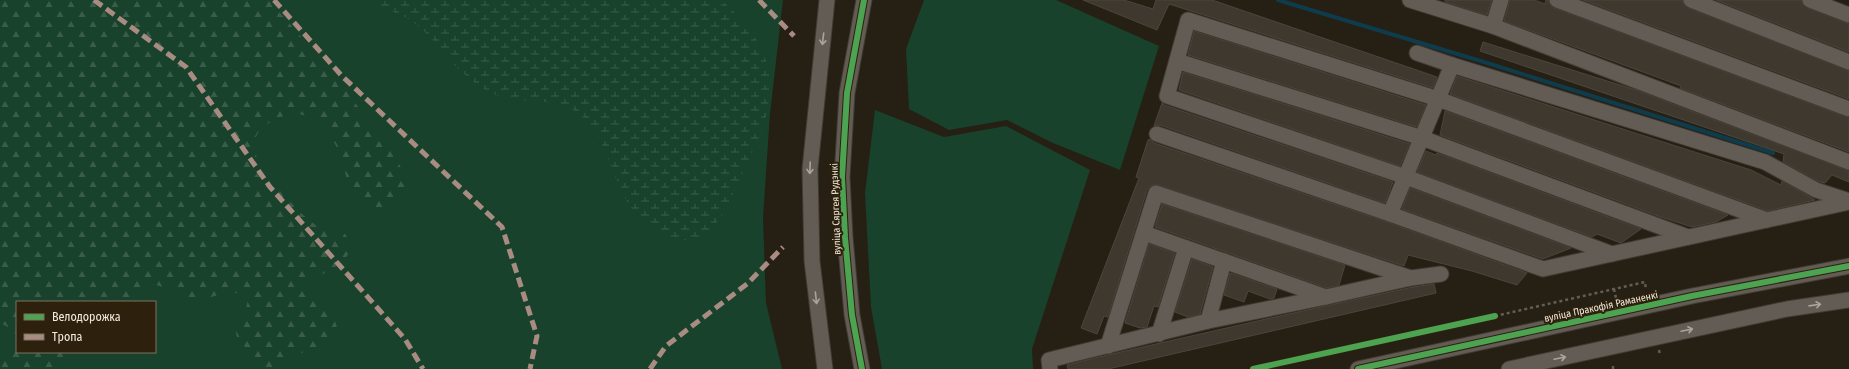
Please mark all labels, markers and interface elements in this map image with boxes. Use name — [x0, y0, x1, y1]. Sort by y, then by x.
one-way arrow — [819, 32, 827, 45]
one-way arrow — [806, 161, 814, 174]
street label: вуліца Сяргея Рудэнкі — [827, 163, 844, 255]
street label: вуліца Пракофія Раманенкі — [1543, 288, 1659, 325]
one-way arrow — [813, 291, 820, 304]
legend — [16, 301, 156, 353]
one-way arrow — [1808, 301, 1821, 309]
text: Велодорожка — [52, 310, 121, 324]
one-way arrow — [1680, 325, 1693, 333]
text: Тропа — [52, 330, 83, 344]
one-way arrow — [1554, 353, 1567, 361]

